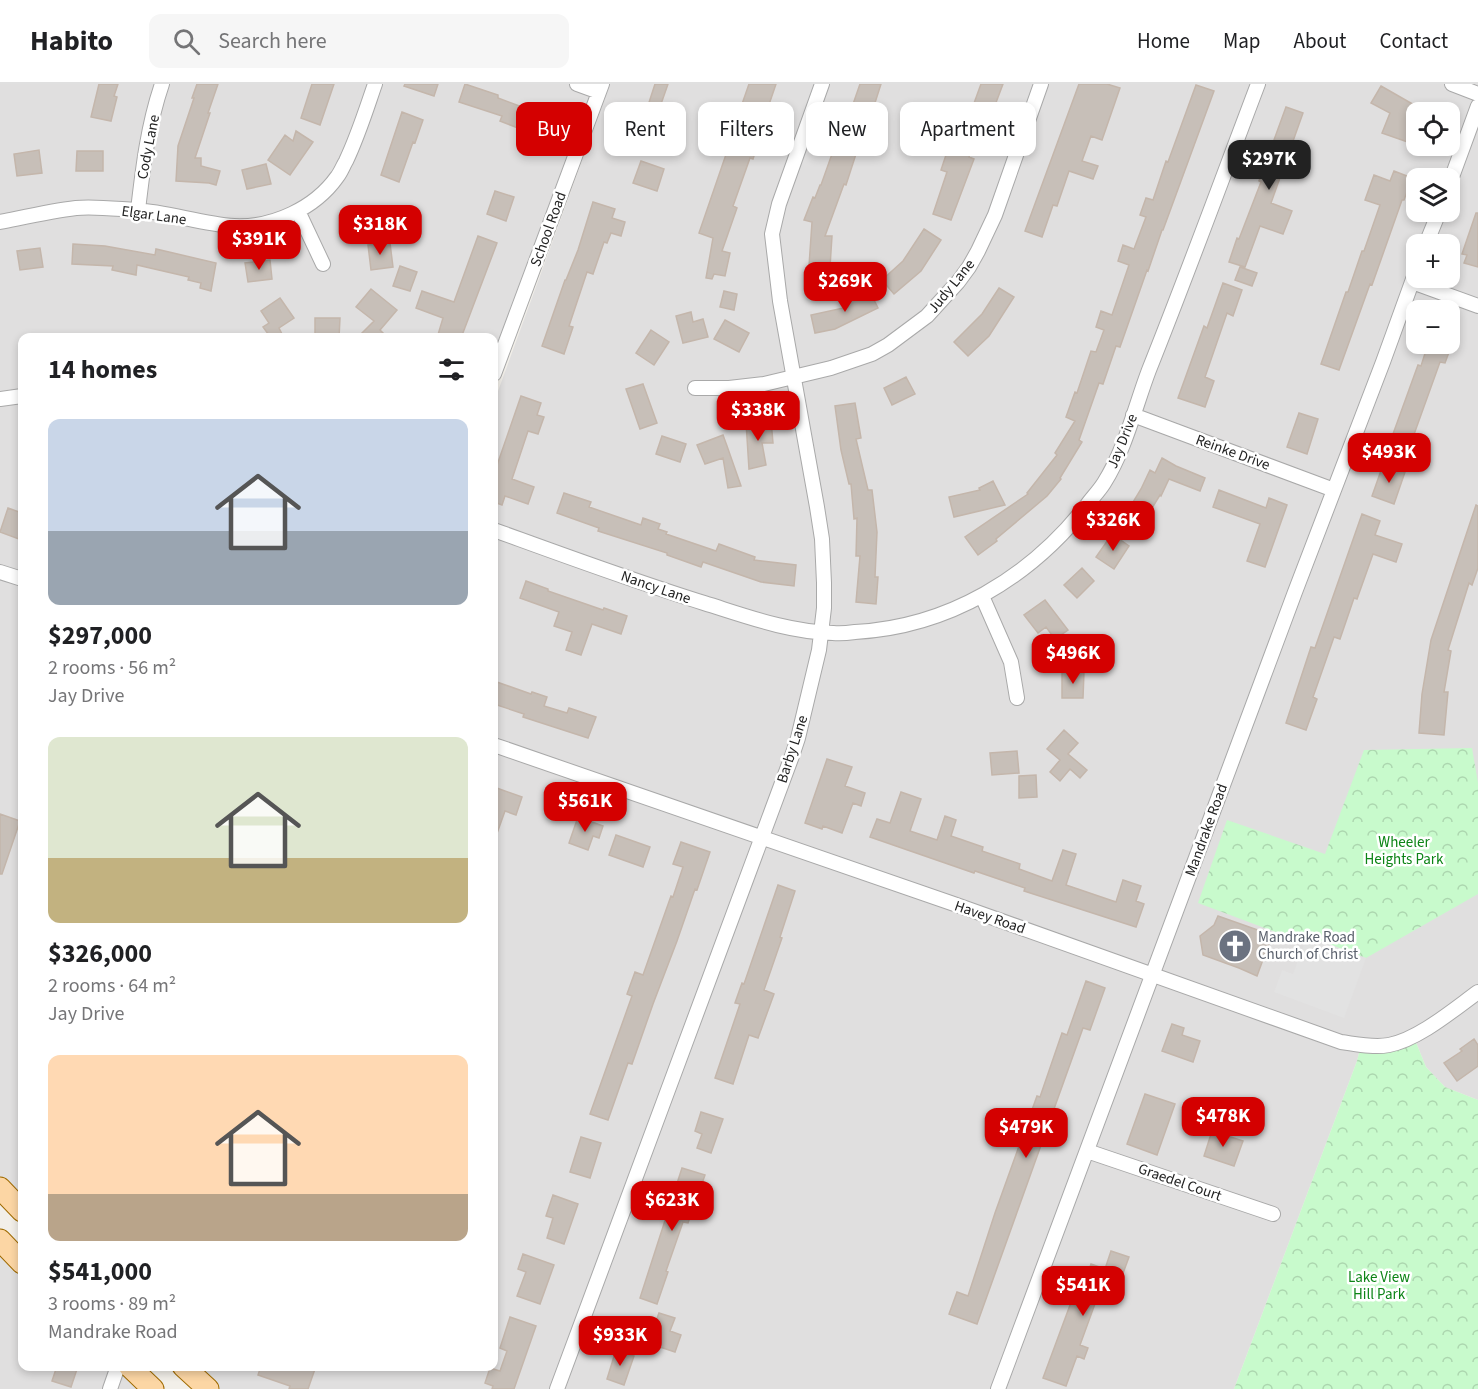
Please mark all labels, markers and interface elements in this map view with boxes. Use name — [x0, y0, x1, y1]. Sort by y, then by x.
search box — [149, 14, 569, 68]
text: Habito — [30, 21, 113, 61]
icon: search — [170, 25, 203, 58]
text: Search here — [218, 25, 327, 57]
text: Home — [1137, 26, 1190, 56]
text: Map — [1223, 26, 1261, 56]
text: About — [1294, 26, 1346, 56]
text: Contact — [1379, 26, 1448, 56]
chip: Buy — [516, 102, 592, 156]
chip: Rent — [604, 102, 686, 156]
chip: Filters — [698, 102, 794, 156]
chip: New — [806, 102, 888, 156]
chip: Apartment — [900, 102, 1036, 156]
map controls — [1406, 102, 1460, 354]
button: locate — [1406, 102, 1460, 156]
street label: Cody Lane — [132, 113, 165, 181]
pin: $297K — [1227, 140, 1311, 191]
text: $297K — [1242, 145, 1296, 173]
button: layers — [1406, 168, 1460, 222]
street label: School Road — [525, 189, 572, 270]
street label: Elgar Lane — [120, 201, 188, 230]
pin: $318K — [338, 205, 422, 256]
text: $318K — [353, 210, 407, 238]
pin: $391K — [217, 220, 301, 271]
text: $391K — [232, 225, 286, 253]
button: + — [1406, 234, 1460, 288]
street label: Judy Lane — [923, 255, 980, 318]
pin: $269K — [803, 262, 887, 313]
text: $269K — [818, 267, 872, 295]
button: − — [1406, 300, 1460, 354]
text: 14 homes — [48, 351, 157, 388]
icon: filters — [435, 353, 468, 386]
pin: $338K — [716, 391, 800, 442]
text: $338K — [731, 396, 785, 424]
street label: Jay Drive — [1102, 411, 1143, 472]
street label: Reinke Drive — [1193, 429, 1273, 476]
pin: $493K — [1347, 433, 1431, 484]
text: $493K — [1362, 438, 1416, 466]
icon: home — [204, 458, 312, 566]
pin: $326K — [1071, 501, 1155, 552]
text: $326K — [1086, 506, 1140, 534]
street label: Nancy Lane — [618, 566, 694, 609]
text: $297,000 — [48, 617, 152, 654]
pin: $496K — [1031, 634, 1115, 685]
text: $496K — [1046, 639, 1100, 667]
text: 2 rooms · 56 m² — [48, 654, 176, 682]
text: Jay Drive — [48, 682, 124, 710]
street label: Barby Lane — [772, 712, 813, 786]
icon: home — [204, 776, 312, 884]
street label: Mandrake Road — [1180, 781, 1233, 879]
pin: $561K — [543, 782, 627, 833]
text: $561K — [558, 787, 612, 815]
park label: Wheeler Heights Park — [1365, 832, 1444, 870]
street label: Havey Road — [951, 895, 1028, 939]
place label: Mandrake Road Church of Christ — [1258, 927, 1358, 965]
church icon: Mandrake Road Church of Christ — [1217, 928, 1253, 964]
text: $326,000 — [48, 935, 152, 972]
text: 2 rooms · 64 m² — [48, 972, 176, 1000]
text: Jay Drive — [48, 1000, 124, 1028]
icon: home — [204, 1094, 312, 1202]
pin: $478K — [1181, 1097, 1265, 1148]
text: $478K — [1196, 1102, 1250, 1130]
pin: $479K — [984, 1108, 1068, 1159]
text: $479K — [999, 1113, 1053, 1141]
street label: Graedel Court — [1135, 1158, 1224, 1207]
pin: $623K — [630, 1181, 714, 1232]
text: $623K — [645, 1186, 699, 1214]
text: $541,000 — [48, 1253, 152, 1290]
pin: $541K — [1041, 1266, 1125, 1317]
park label: Lake View Hill Park — [1348, 1267, 1410, 1305]
text: $541K — [1056, 1271, 1110, 1299]
text: 3 rooms · 89 m² — [48, 1290, 176, 1318]
pin: $933K — [578, 1316, 662, 1367]
text: Mandrake Road — [48, 1318, 178, 1346]
text: $933K — [593, 1321, 647, 1349]

